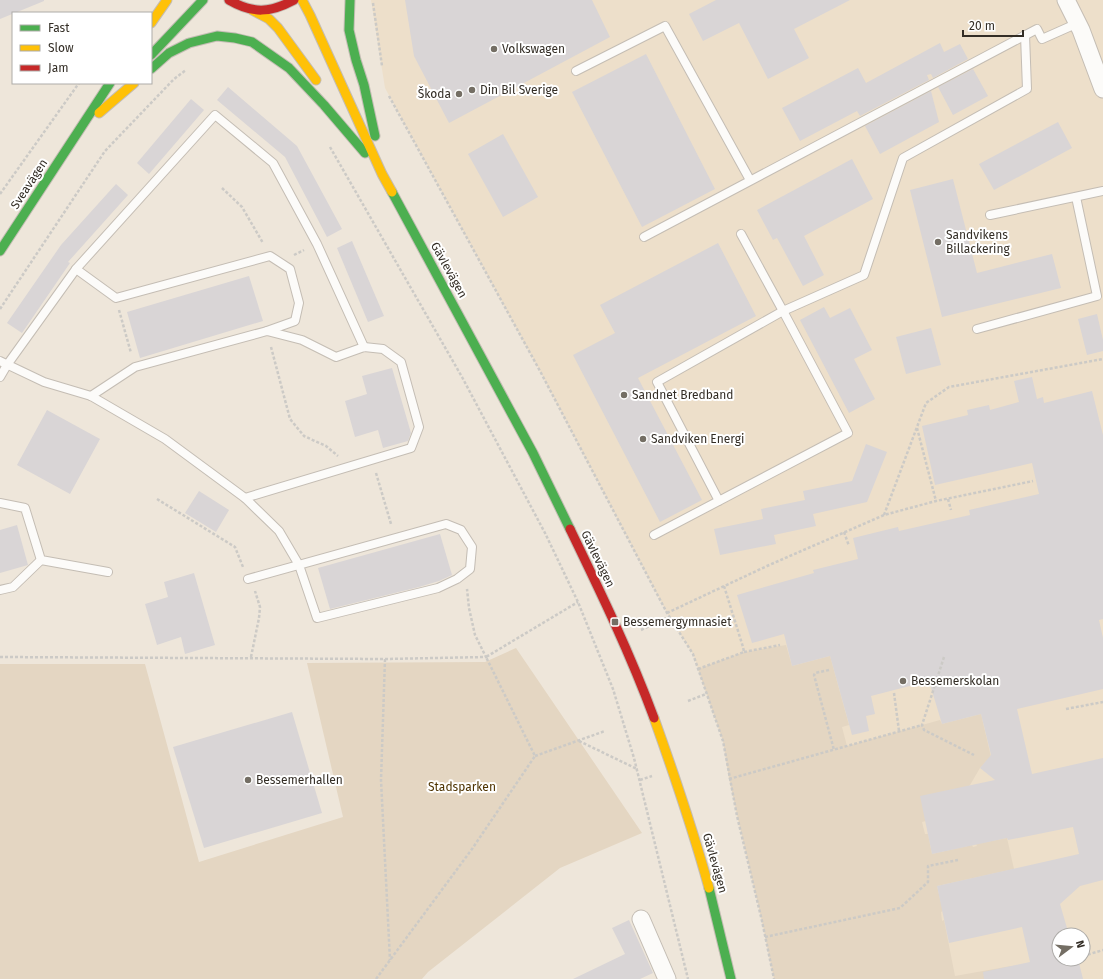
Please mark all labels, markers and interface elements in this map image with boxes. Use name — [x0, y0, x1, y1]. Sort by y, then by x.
legend — [12, 12, 152, 84]
scale bar — [963, 12, 1023, 38]
text: 20 m — [969, 19, 995, 33]
text: Fast — [48, 21, 70, 35]
text: Slow — [48, 41, 74, 55]
place label: Volkswagen — [502, 42, 565, 56]
marker: Volkswagen — [489, 44, 499, 54]
text: Jam — [48, 61, 68, 75]
place label: Din Bil Sverige — [480, 83, 558, 97]
marker: Din Bil Sverige — [467, 85, 477, 95]
place label: Škoda — [418, 86, 451, 101]
marker: Škoda — [454, 89, 464, 99]
street label: Sveavägen — [8, 156, 50, 212]
place label: Sandvikens Billackering — [946, 228, 1011, 256]
marker: Sandvikens Billackering — [933, 237, 943, 247]
street label: Gävlevägen — [428, 240, 470, 300]
place label: Sandnet Bredband — [632, 388, 733, 402]
marker: Sandnet Bredband — [619, 390, 629, 400]
place label: Sandviken Energi — [651, 432, 744, 446]
marker: Sandviken Energi — [638, 434, 648, 444]
street label: Gävlevägen — [578, 528, 618, 590]
place label: Bessemergymnasiet — [623, 615, 732, 629]
marker: Bessemergymnasiet — [610, 617, 620, 627]
place label: Bessemerskolan — [911, 674, 999, 688]
marker: Bessemerskolan — [898, 676, 908, 686]
place label: Bessemerhallen — [256, 773, 343, 787]
marker: Bessemerhallen — [243, 775, 253, 785]
park label: Stadsparken — [428, 780, 496, 794]
street label: Gävlevägen — [700, 832, 730, 894]
north arrow — [1051, 927, 1091, 967]
text: N — [1073, 939, 1087, 950]

